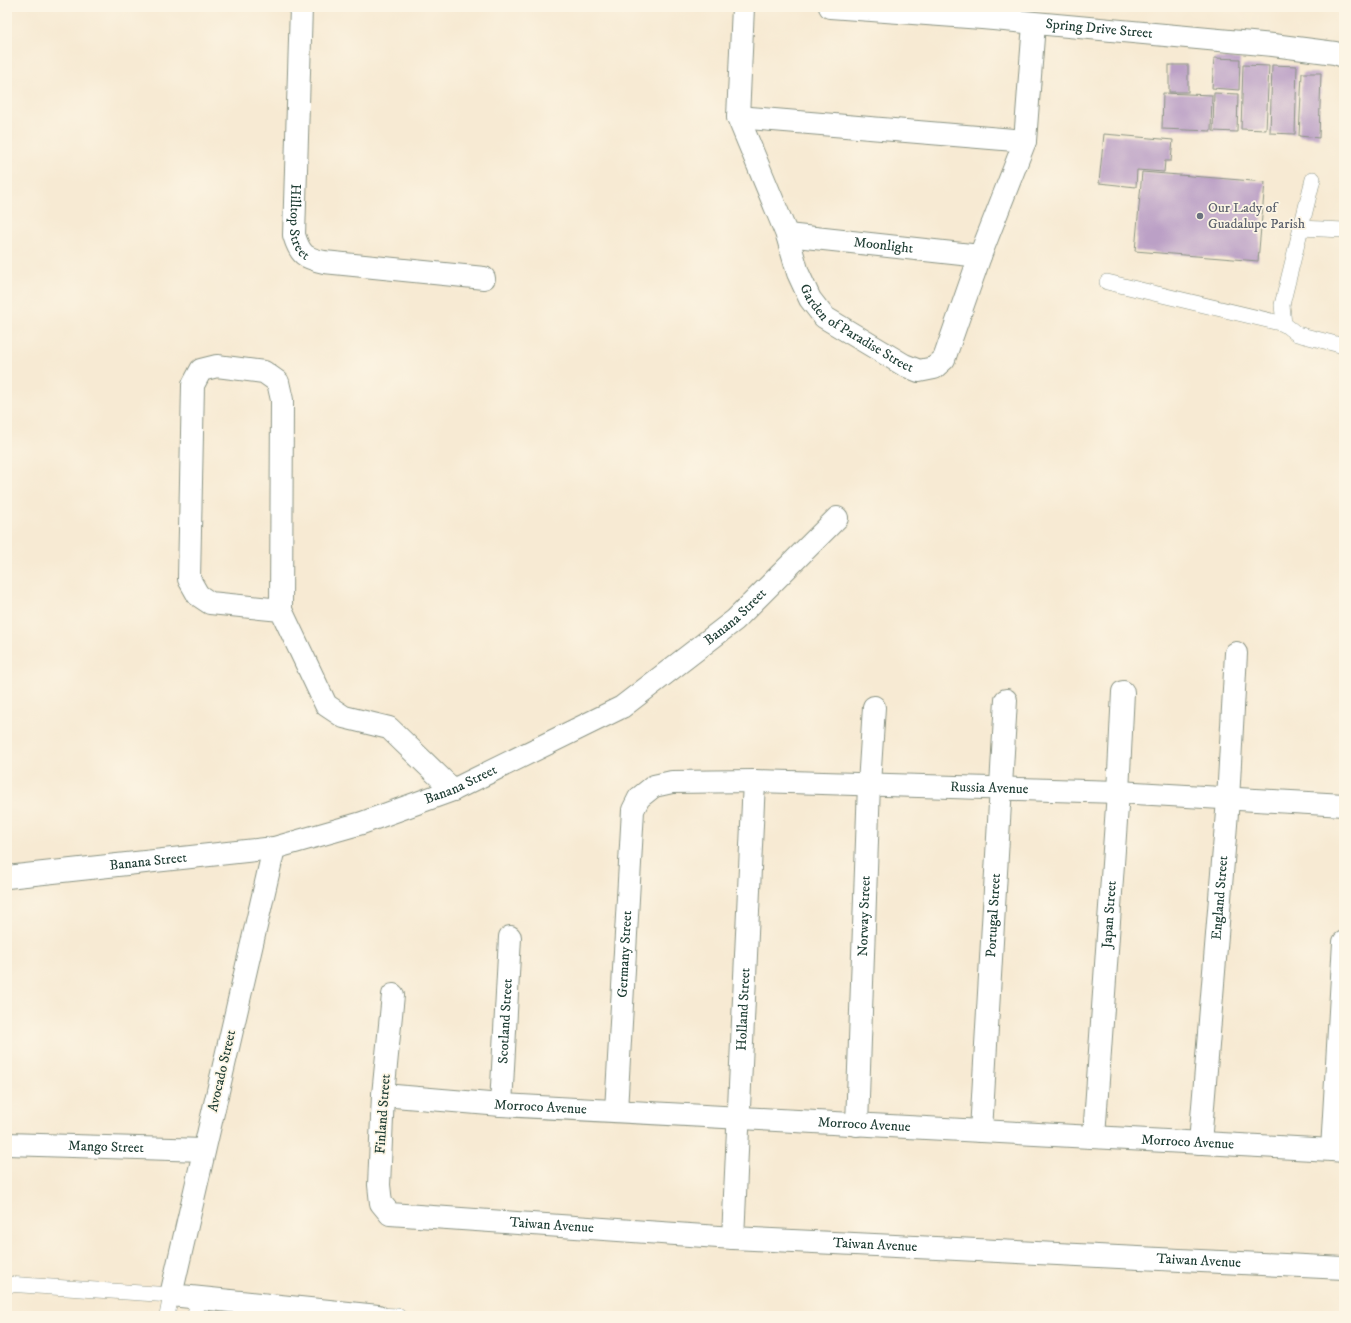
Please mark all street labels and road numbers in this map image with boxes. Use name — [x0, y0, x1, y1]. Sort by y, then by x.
street label: Spring Drive Street — [1045, 15, 1154, 43]
street label: Hilltop Street — [285, 184, 313, 265]
street label: Moonlight — [853, 233, 915, 258]
street label: Garden of Paradise Street — [795, 281, 916, 377]
street label: Banana Street — [701, 584, 771, 649]
street label: Banana Street — [422, 761, 500, 809]
street label: Russia Avenue — [950, 778, 1029, 798]
street label: Banana Street — [109, 848, 188, 875]
street label: England Street — [1208, 854, 1232, 941]
street label: Portugal Street — [982, 872, 1005, 958]
street label: Norway Street — [854, 875, 875, 957]
street label: Japan Street — [1098, 880, 1121, 951]
street label: Germany Street — [613, 910, 636, 998]
street label: Holland Street — [733, 967, 754, 1051]
street label: Scotland Street — [494, 978, 517, 1064]
street label: Avocado Street — [204, 1028, 240, 1114]
street label: Finland Street — [371, 1073, 395, 1155]
street label: Morroco Avenue — [493, 1095, 588, 1119]
street label: Morroco Avenue — [817, 1113, 911, 1136]
street label: Morroco Avenue — [1141, 1131, 1235, 1154]
street label: Mango Street — [68, 1137, 145, 1157]
street label: Taiwan Avenue — [509, 1213, 595, 1237]
street label: Taiwan Avenue — [832, 1234, 918, 1256]
street label: Taiwan Avenue — [1156, 1250, 1242, 1272]

